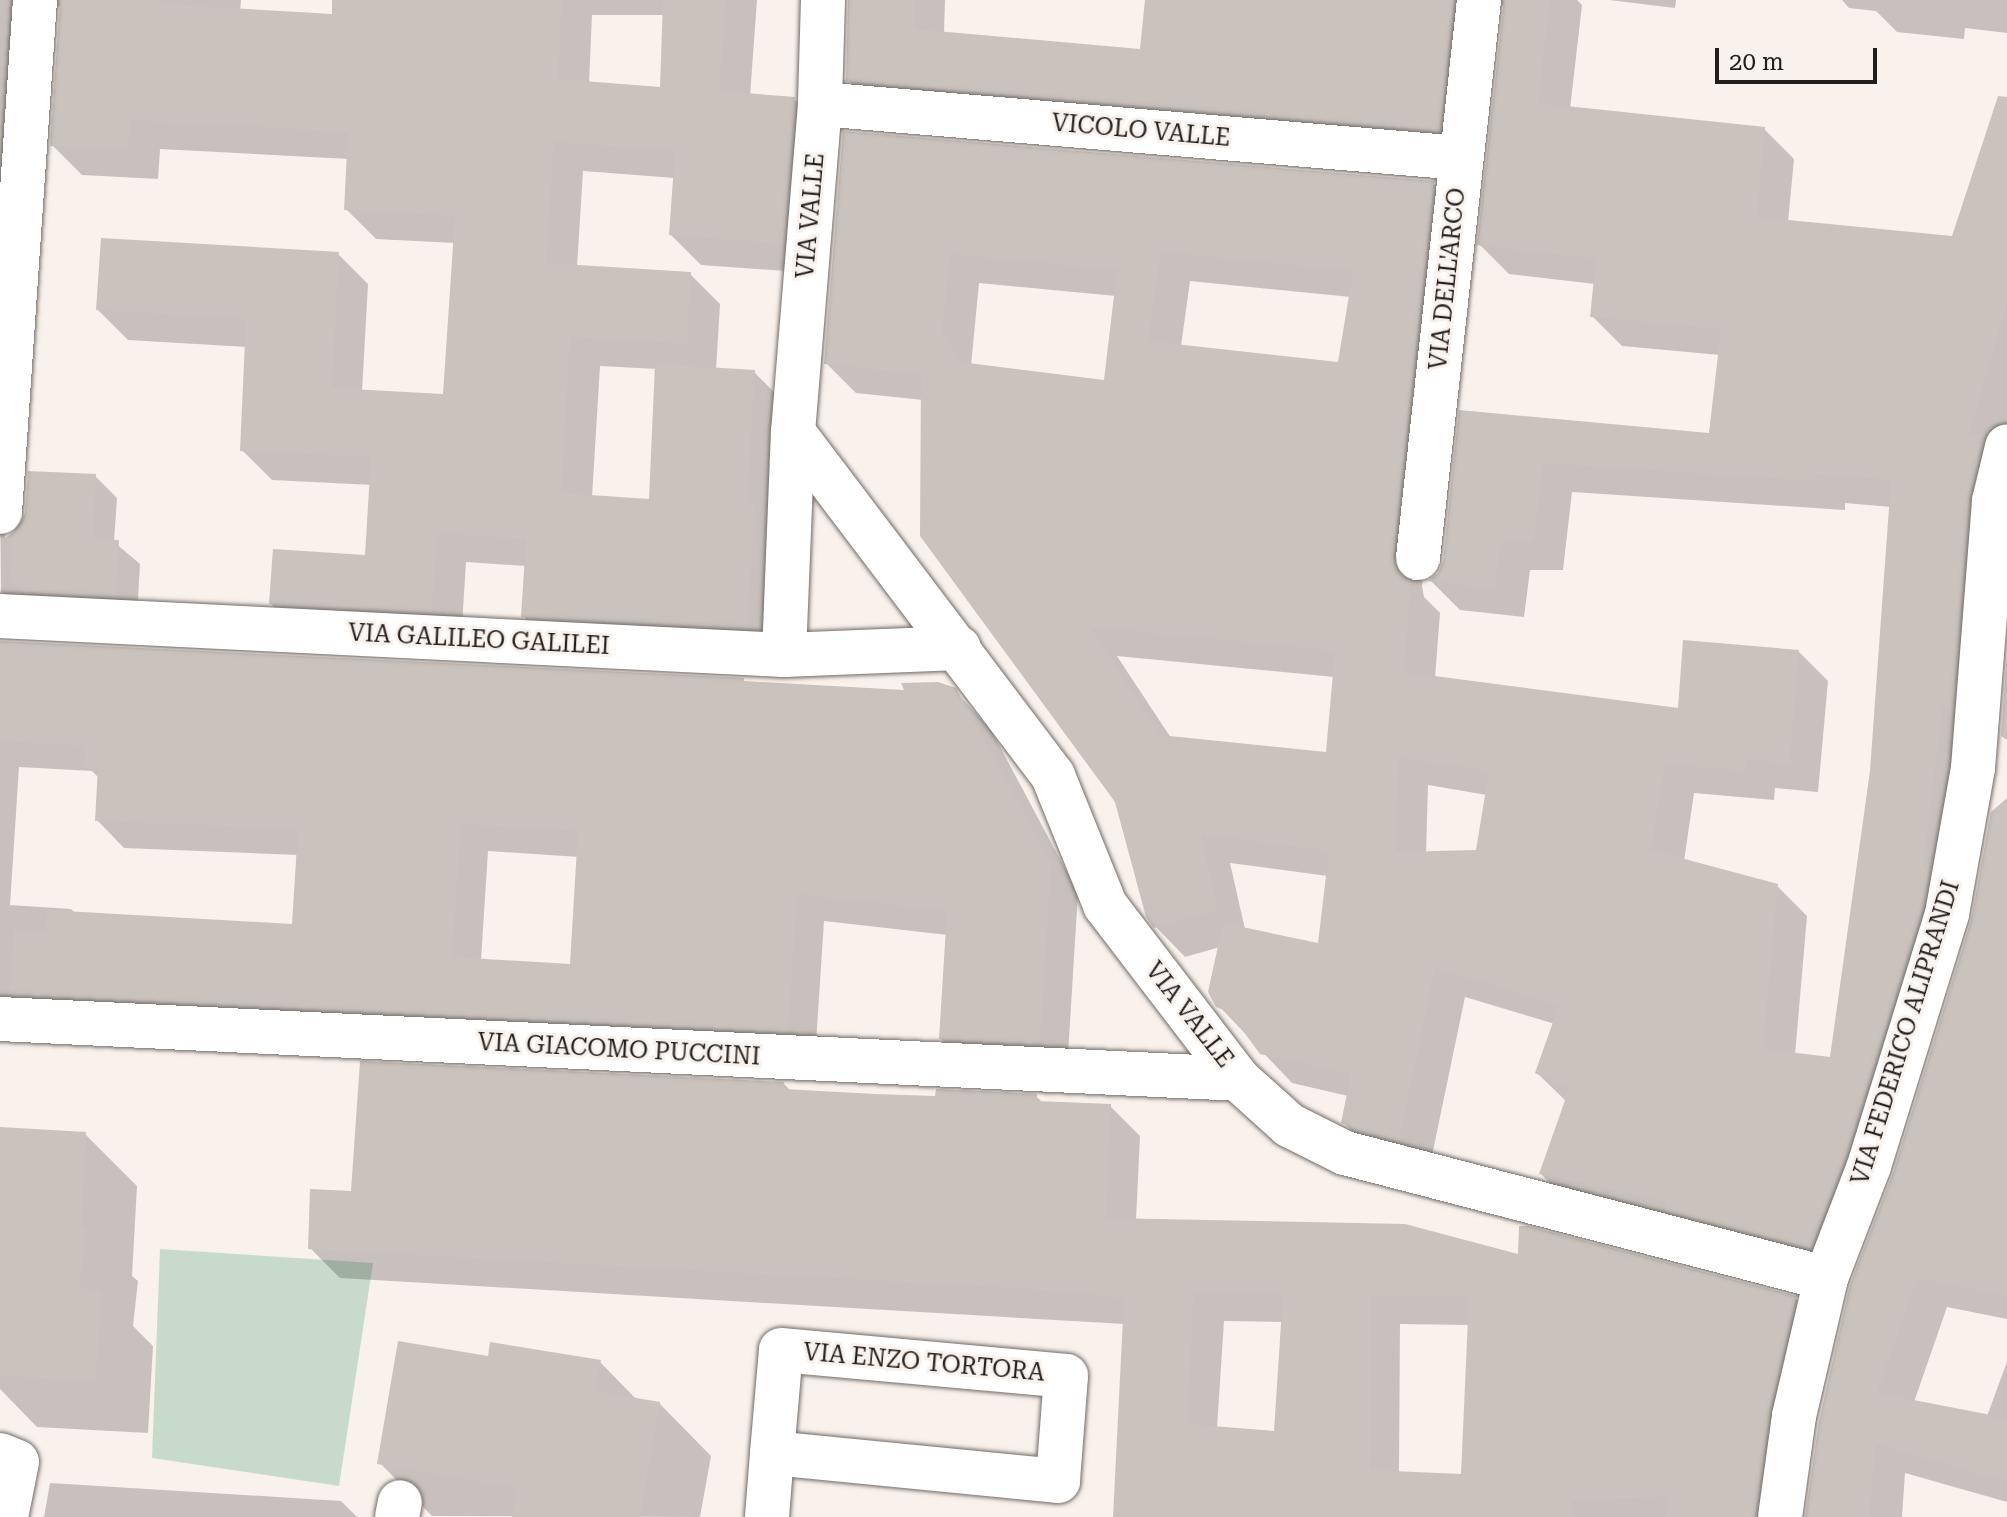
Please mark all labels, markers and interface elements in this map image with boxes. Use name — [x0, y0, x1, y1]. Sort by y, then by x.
scale bar — [1719, 32, 1881, 82]
text: 20 m — [1729, 48, 1784, 76]
street label: VICOLO VALLE — [1050, 109, 1232, 153]
street label: VIA VALLE — [791, 152, 831, 280]
street label: VIA DELL'ARCO — [1424, 186, 1472, 372]
street label: VIA GALILEO GALILEI — [348, 619, 610, 661]
street label: VIA FEDERICO ALIPRANDI — [1846, 877, 1966, 1189]
street label: VIA VALLE — [1139, 957, 1239, 1073]
street label: VIA GIACOMO PUCCINI — [477, 1028, 761, 1072]
street label: VIA ENZO TORTORA — [802, 1338, 1046, 1388]

